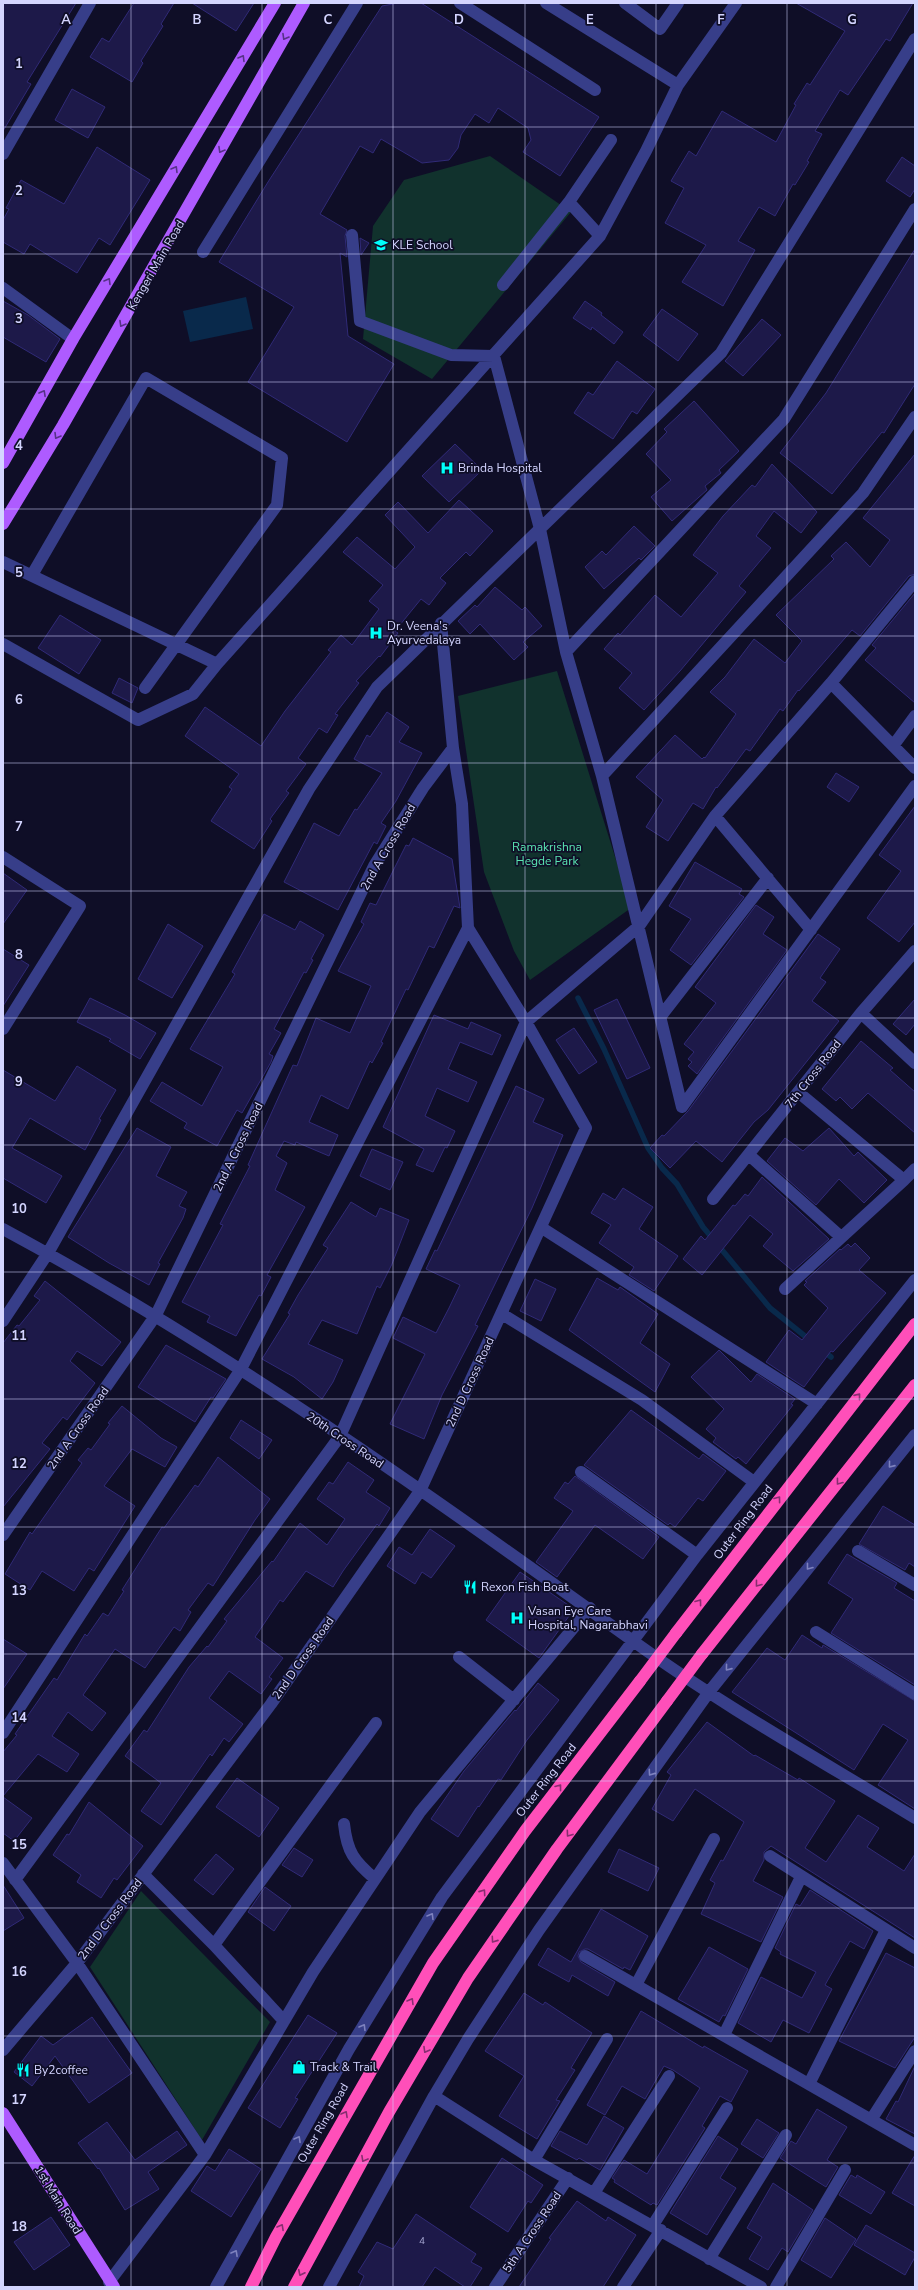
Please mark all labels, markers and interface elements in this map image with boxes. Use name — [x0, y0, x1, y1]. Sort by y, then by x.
text: A — [61, 11, 71, 29]
text: B — [193, 11, 202, 29]
text: C — [324, 11, 333, 29]
text: D — [454, 11, 464, 29]
text: E — [586, 11, 594, 29]
text: F — [717, 11, 725, 29]
text: G — [847, 11, 857, 29]
one-way arrow — [283, 33, 290, 40]
text: 1 — [15, 55, 23, 73]
one-way arrow — [237, 55, 245, 62]
one-way arrow — [218, 146, 226, 153]
one-way arrow — [170, 166, 178, 173]
text: 2 — [15, 182, 23, 200]
street label: Kengeri Main Road — [124, 217, 188, 313]
school or university icon: KLE School — [373, 237, 389, 253]
place label: KLE School — [392, 237, 453, 253]
one-way arrow — [104, 278, 111, 285]
text: 3 — [15, 310, 23, 328]
one-way arrow — [119, 320, 126, 327]
one-way arrow — [38, 390, 45, 397]
one-way arrow — [54, 432, 61, 439]
text: 4 — [15, 437, 23, 455]
hospital icon: Brinda Hospital — [439, 460, 455, 476]
place label: Brinda Hospital — [458, 460, 542, 476]
text: 5 — [15, 564, 23, 582]
place label: Dr. Veena's Ayurvedalaya — [387, 618, 461, 648]
hospital icon: Dr. Veena's Ayurvedalaya — [368, 625, 384, 641]
text: 6 — [15, 691, 23, 709]
street label: 2nd A Cross Road — [357, 801, 419, 893]
text: 7 — [15, 818, 23, 836]
park label: Ramakrishna Hegde Park — [512, 839, 582, 869]
text: 8 — [15, 946, 23, 964]
street label: 7th Cross Road — [781, 1036, 845, 1112]
text: 9 — [15, 1073, 23, 1091]
street label: 2nd A Cross Road — [209, 1100, 267, 1194]
text: 10 — [11, 1200, 27, 1218]
text: 11 — [11, 1327, 27, 1345]
street label: 2nd D Cross Road — [442, 1334, 498, 1430]
street label: 2nd A Cross Road — [43, 1383, 113, 1473]
one-way arrow — [853, 1393, 860, 1400]
street label: 20th Cross Road — [303, 1408, 387, 1472]
text: 12 — [11, 1455, 27, 1473]
one-way arrow — [888, 1461, 895, 1468]
one-way arrow — [836, 1477, 843, 1484]
street label: Outer Ring Road — [710, 1481, 776, 1563]
one-way arrow — [774, 1496, 781, 1503]
one-way arrow — [807, 1562, 814, 1569]
restaurant icon: Rexon Fish Boat — [462, 1579, 478, 1595]
place label: Rexon Fish Boat — [481, 1579, 569, 1595]
one-way arrow — [755, 1579, 762, 1586]
text: 13 — [11, 1582, 27, 1600]
one-way arrow — [695, 1599, 702, 1606]
place label: Vasan Eye Care Hospital, Nagarabhavi — [527, 1603, 648, 1633]
hospital icon: Vasan Eye Care Hospital, Nagarabhavi — [509, 1610, 525, 1626]
street label: 2nd D Cross Road — [268, 1613, 338, 1703]
one-way arrow — [726, 1664, 733, 1671]
text: 14 — [11, 1709, 27, 1727]
street label: Outer Ring Road — [512, 1740, 580, 1820]
one-way arrow — [649, 1769, 656, 1776]
one-way arrow — [554, 1784, 561, 1791]
one-way arrow — [567, 1829, 574, 1836]
text: 15 — [11, 1836, 27, 1854]
street label: 2nd D Cross Road — [74, 1875, 146, 1963]
one-way arrow — [478, 1889, 486, 1896]
one-way arrow — [426, 1913, 433, 1920]
one-way arrow — [491, 1936, 499, 1943]
text: 16 — [11, 1963, 27, 1981]
one-way arrow — [407, 1998, 414, 2005]
one-way arrow — [358, 2024, 365, 2031]
one-way arrow — [423, 2046, 430, 2053]
shop icon: Track & Trail — [291, 2059, 307, 2075]
place label: Track & Trail — [310, 2059, 377, 2075]
restaurant icon: By2coffee — [15, 2062, 31, 2078]
place label: By2coffee — [34, 2062, 88, 2078]
street label: Outer Ring Road — [294, 2080, 352, 2166]
text: 17 — [11, 2091, 27, 2109]
one-way arrow — [340, 2111, 347, 2118]
one-way arrow — [294, 2136, 301, 2144]
one-way arrow — [361, 2155, 368, 2162]
street label: 1st Main Road — [31, 2163, 85, 2237]
street label: 5th A Cross Road — [499, 2188, 565, 2276]
text: 18 — [11, 2218, 27, 2236]
one-way arrow — [276, 2224, 283, 2231]
house number: 4 — [419, 2234, 425, 2248]
one-way arrow — [230, 2250, 237, 2257]
one-way arrow — [298, 2268, 306, 2276]

